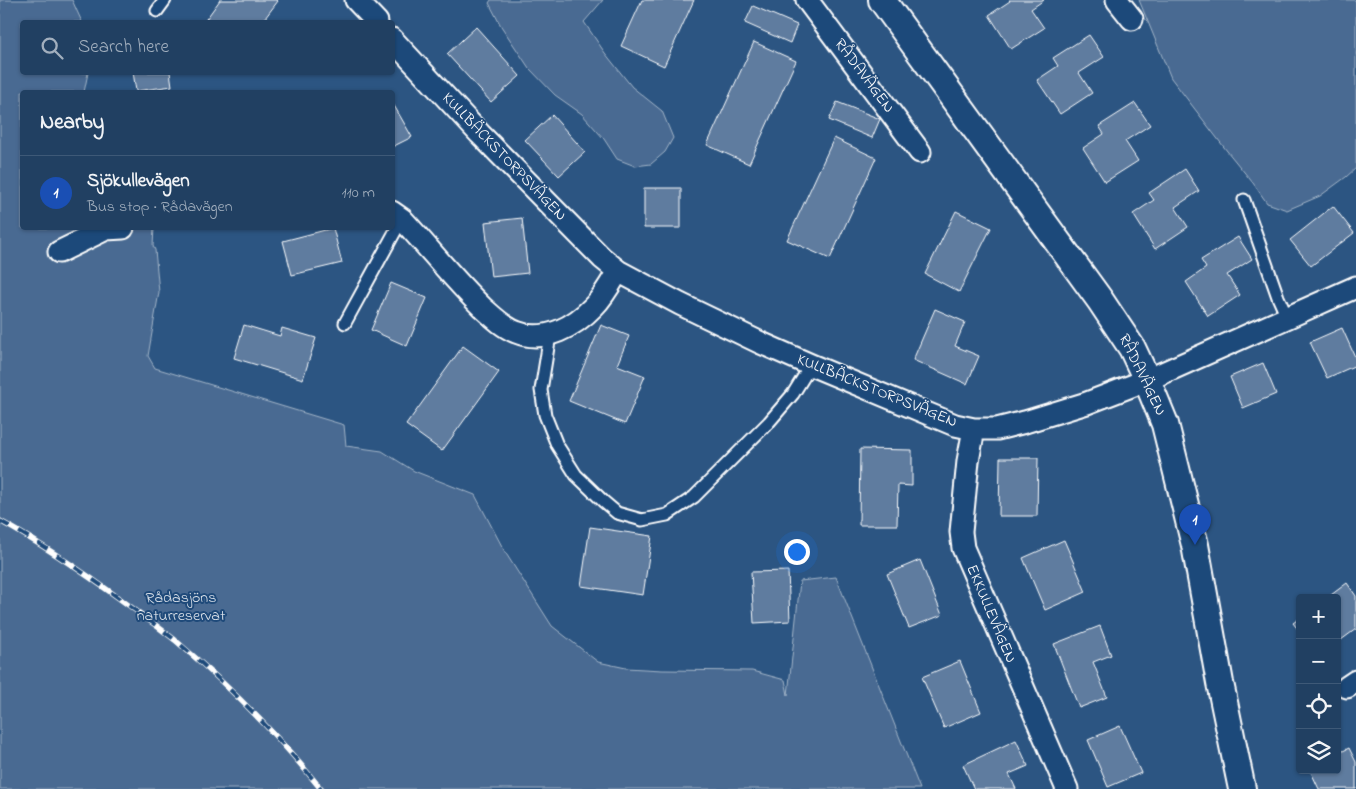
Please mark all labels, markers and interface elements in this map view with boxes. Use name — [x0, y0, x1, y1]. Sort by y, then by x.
search box — [20, 20, 395, 75]
icon: search — [38, 34, 66, 62]
text: Search here — [78, 34, 169, 61]
street label: RÅDAVÄGEN — [828, 34, 900, 118]
street label: KULLBÄCKSTORPSVÄGEN — [436, 87, 572, 227]
text: Nearby — [40, 108, 104, 138]
text: Sjökullevägen — [87, 168, 190, 195]
text: 1 — [53, 181, 59, 205]
text: 110 m — [341, 181, 375, 205]
text: Bus stop · Rådavägen — [87, 195, 233, 219]
street label: RÅDAVÄGEN — [1112, 330, 1172, 420]
street label: KULLBÄCKSTORPSVÄGEN — [793, 348, 961, 434]
pin: 1 — [1179, 504, 1211, 545]
your location — [784, 539, 810, 565]
street label: EKKULLEVÄGEN — [959, 561, 1023, 667]
park label: Rådasjöns naturreservat — [137, 586, 226, 628]
map controls — [1296, 594, 1341, 774]
button: + — [1296, 594, 1341, 639]
button: − — [1296, 639, 1341, 684]
button: locate — [1296, 684, 1341, 729]
button: layers — [1296, 729, 1341, 774]

